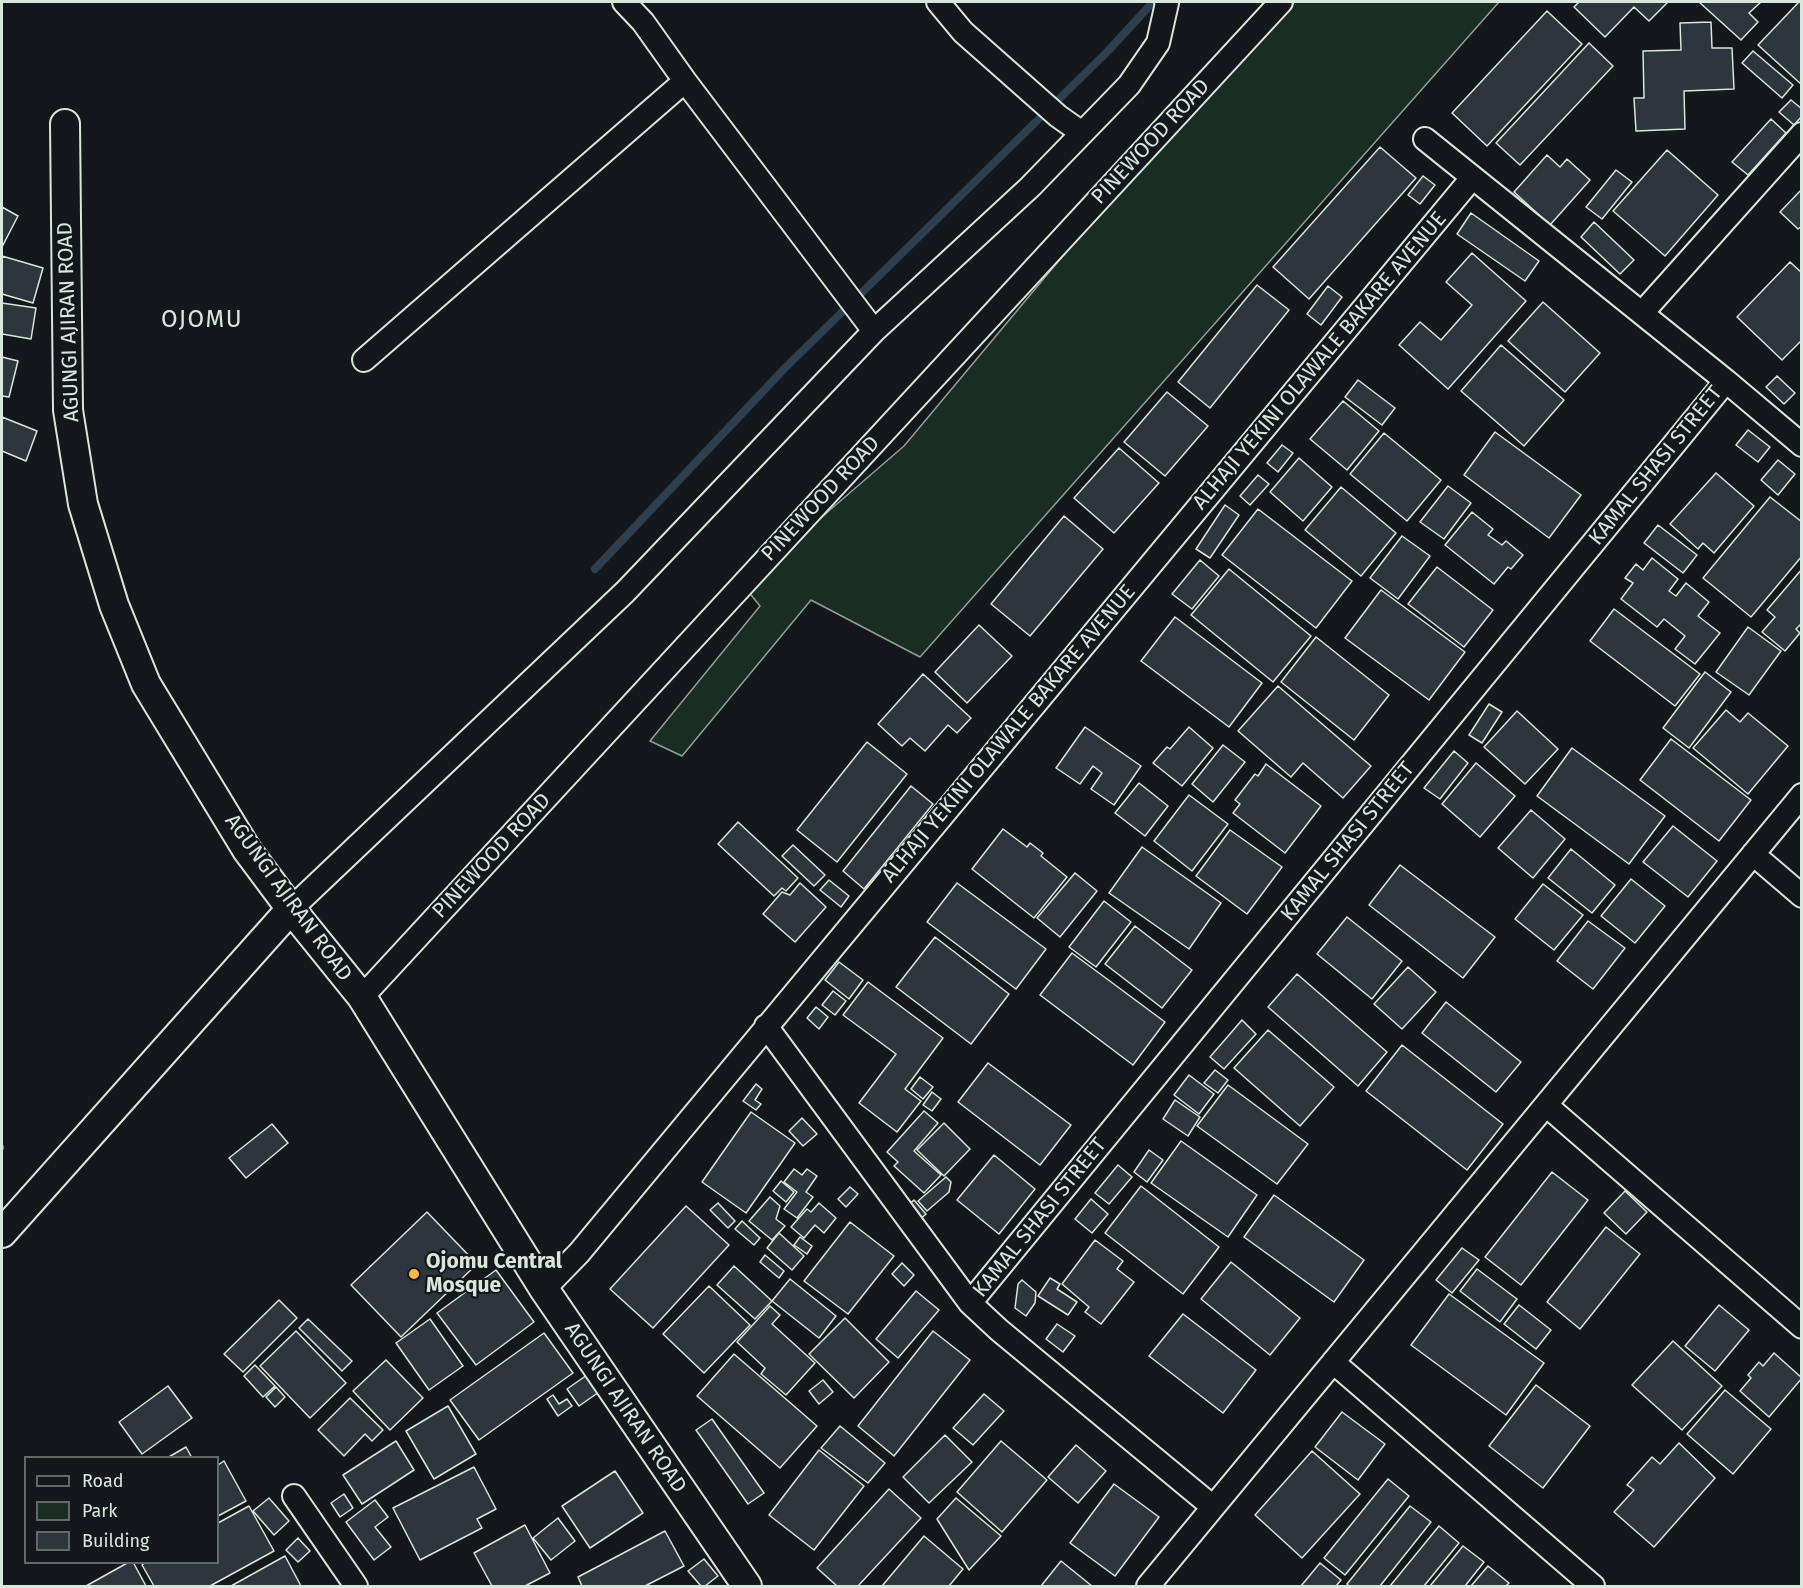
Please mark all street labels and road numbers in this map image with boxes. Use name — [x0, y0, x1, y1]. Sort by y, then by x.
street label: PINEWOOD ROAD — [1087, 74, 1215, 210]
street label: ALHAJI YEKINI OLAWALE BAKARE AVENUE — [1188, 207, 1452, 515]
street label: AGUNGI AJIRAN ROAD — [53, 222, 85, 422]
street label: KAMAL SHASI STREET — [1584, 381, 1728, 551]
street label: PINEWOOD ROAD — [757, 431, 885, 567]
street label: ALHAJI YEKINI OLAWALE BAKARE AVENUE — [877, 580, 1141, 888]
street label: KAMAL SHASI STREET — [1276, 757, 1420, 927]
street label: PINEWOOD ROAD — [428, 788, 556, 924]
street label: AGUNGI AJIRAN ROAD — [219, 810, 357, 986]
street label: KAMAL SHASI STREET — [968, 1133, 1112, 1303]
street label: AGUNGI AJIRAN ROAD — [559, 1318, 691, 1498]

